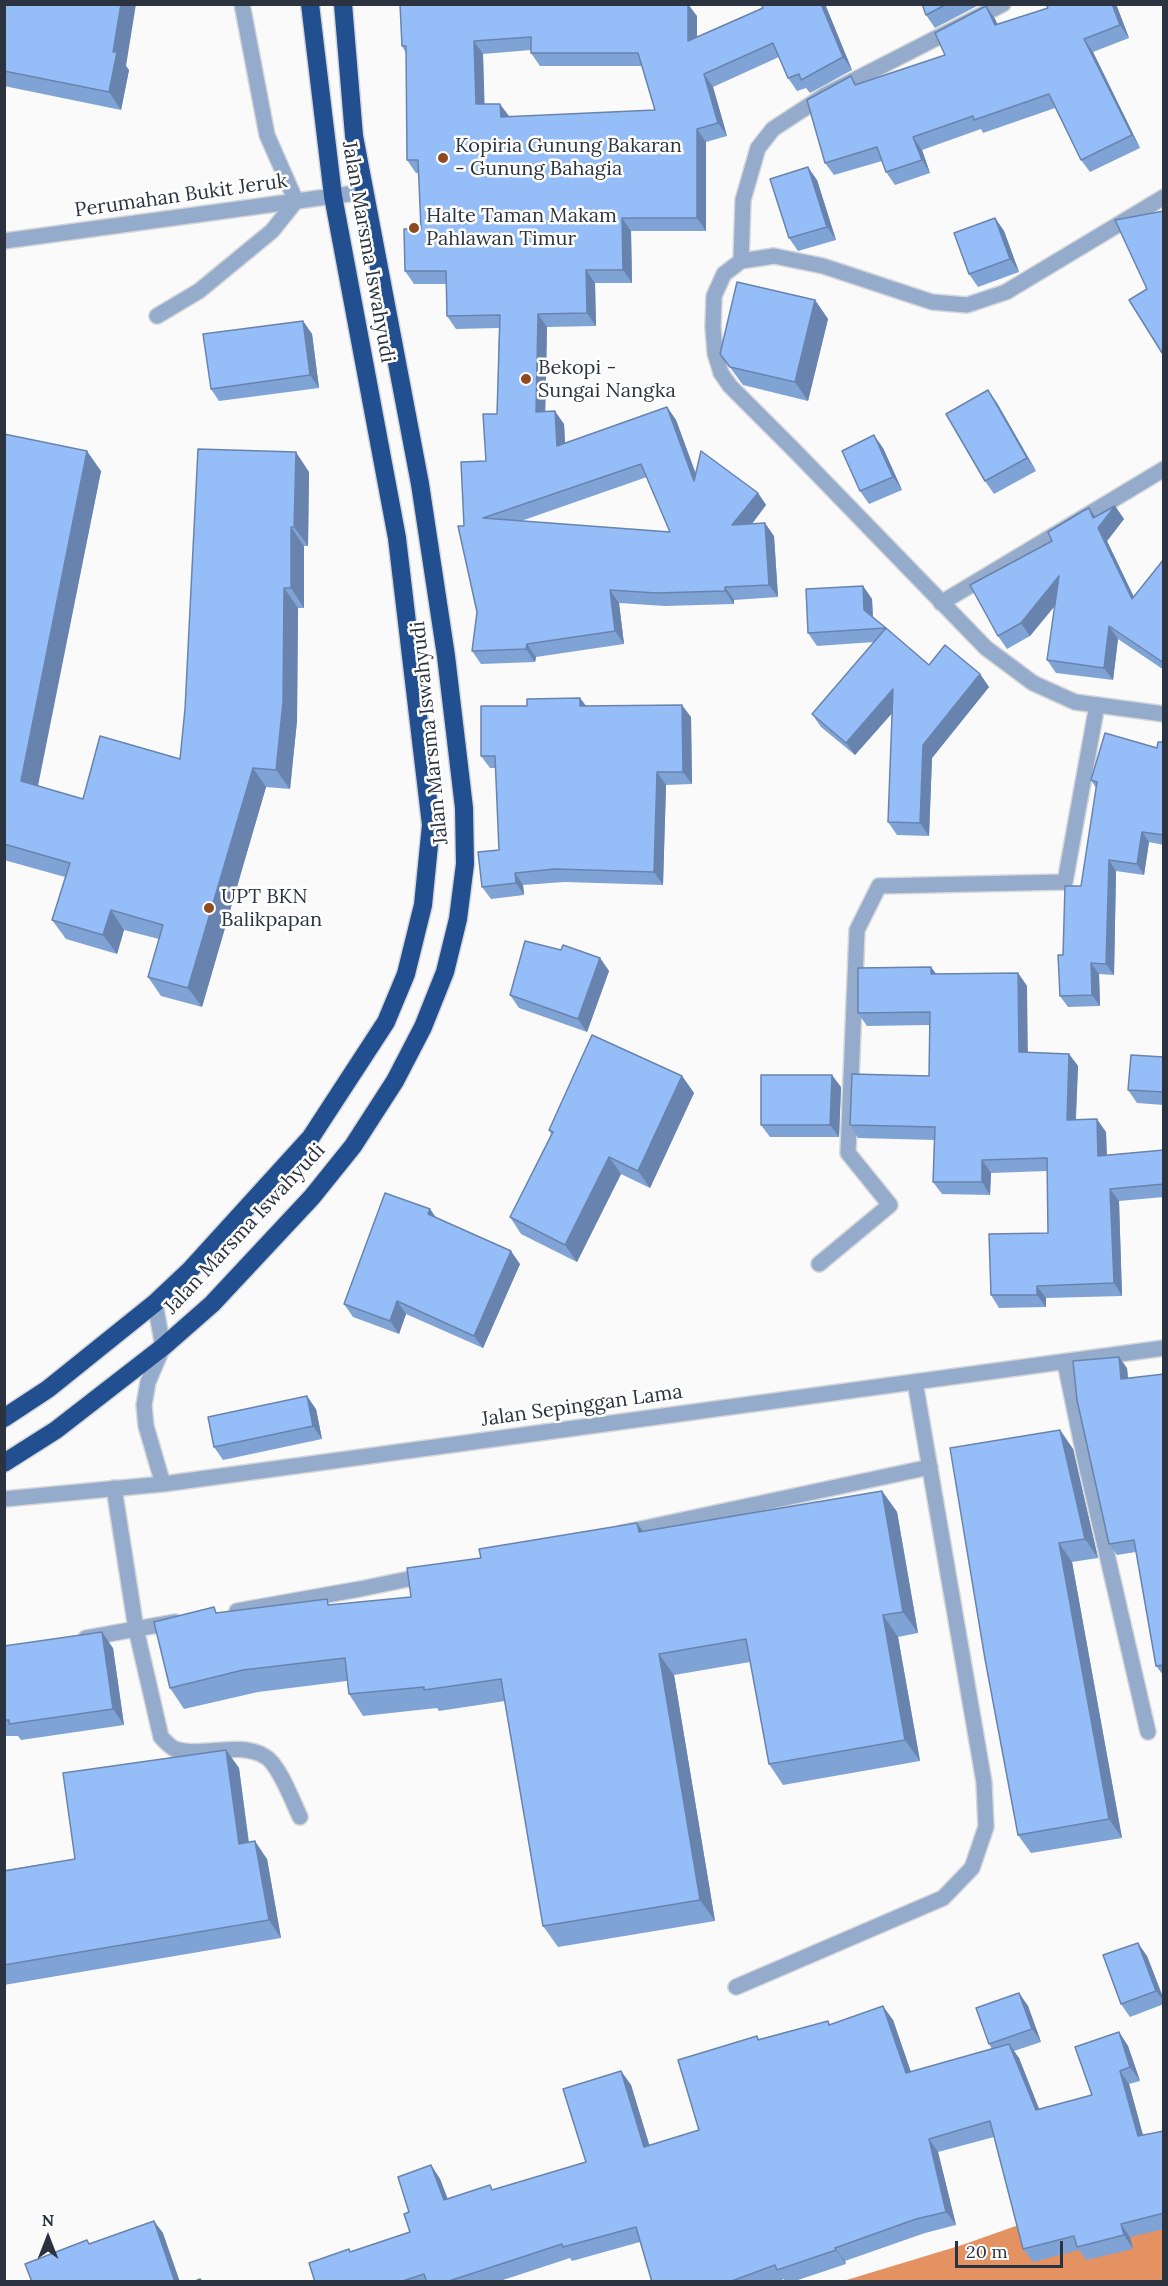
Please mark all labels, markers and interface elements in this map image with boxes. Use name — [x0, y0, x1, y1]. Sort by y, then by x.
place label: Kopiria Gunung Bakaran - Gunung Bahagia — [455, 134, 682, 181]
street label: Jalan Marsma Iswahyudi — [337, 139, 399, 365]
marker: Kopiria Gunung Bakaran - Gunung Bahagia — [436, 151, 450, 165]
street label: Perumahan Bukit Jeruk — [73, 169, 289, 223]
place label: Halte Taman Makam Pahlawan Timur — [426, 204, 617, 251]
marker: Halte Taman Makam Pahlawan Timur — [407, 221, 421, 235]
place label: Bekopi - Sungai Nangka — [538, 356, 676, 403]
marker: Bekopi - Sungai Nangka — [519, 372, 533, 386]
street label: Jalan Marsma Iswahyudi — [406, 620, 454, 846]
place label: UPT BKN Balikpapan — [221, 885, 322, 932]
marker: UPT BKN Balikpapan — [202, 901, 216, 915]
street label: Jalan Marsma Iswahyudi — [160, 1139, 330, 1319]
street label: Jalan Sepinggan Lama — [480, 1380, 684, 1432]
north arrow — [18, 2208, 78, 2268]
text: N — [42, 2210, 54, 2230]
scale bar — [958, 2229, 1066, 2267]
text: 20 m — [966, 2240, 1008, 2263]

